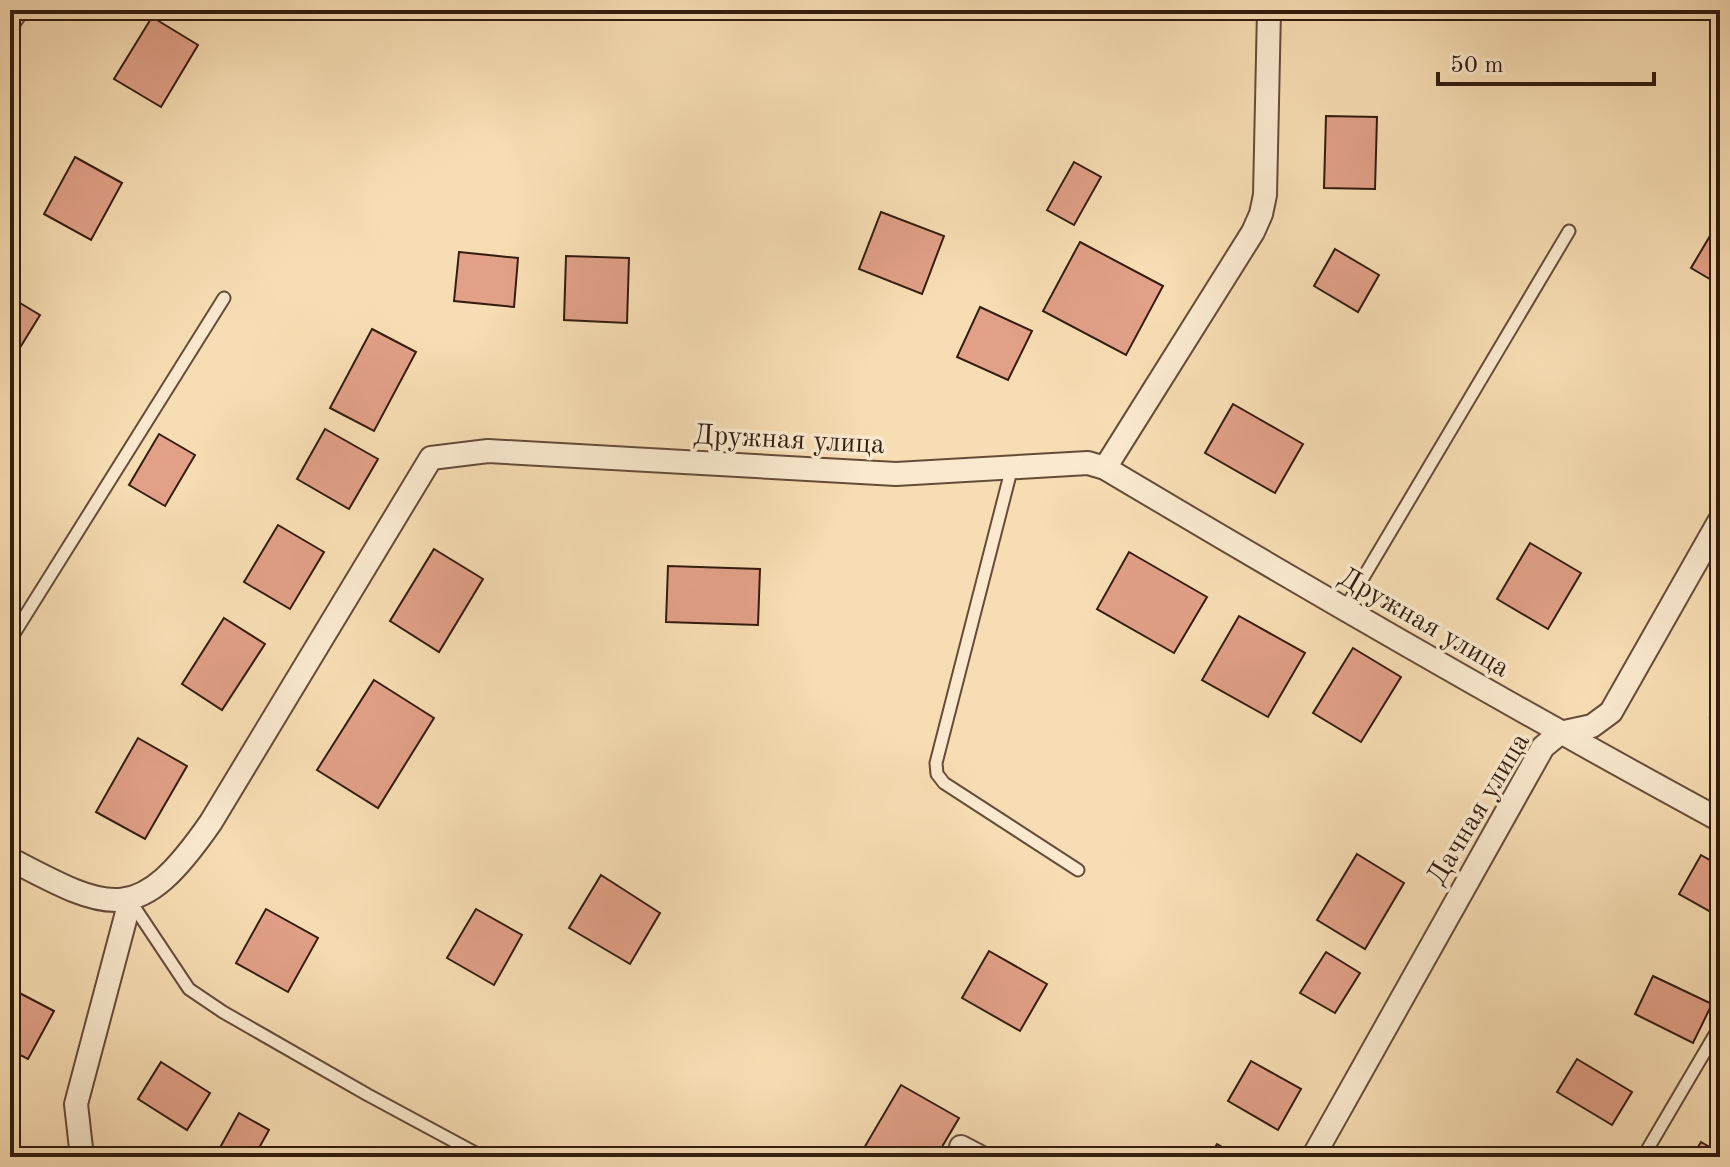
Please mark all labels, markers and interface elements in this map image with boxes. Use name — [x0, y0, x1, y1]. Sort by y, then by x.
scale bar — [1438, 36, 1654, 86]
text: 50 m — [1450, 54, 1504, 78]
street label: Дружная улица — [692, 422, 886, 460]
street label: Дружная улица — [1333, 564, 1514, 684]
street label: Дачная улица — [1423, 729, 1536, 890]

